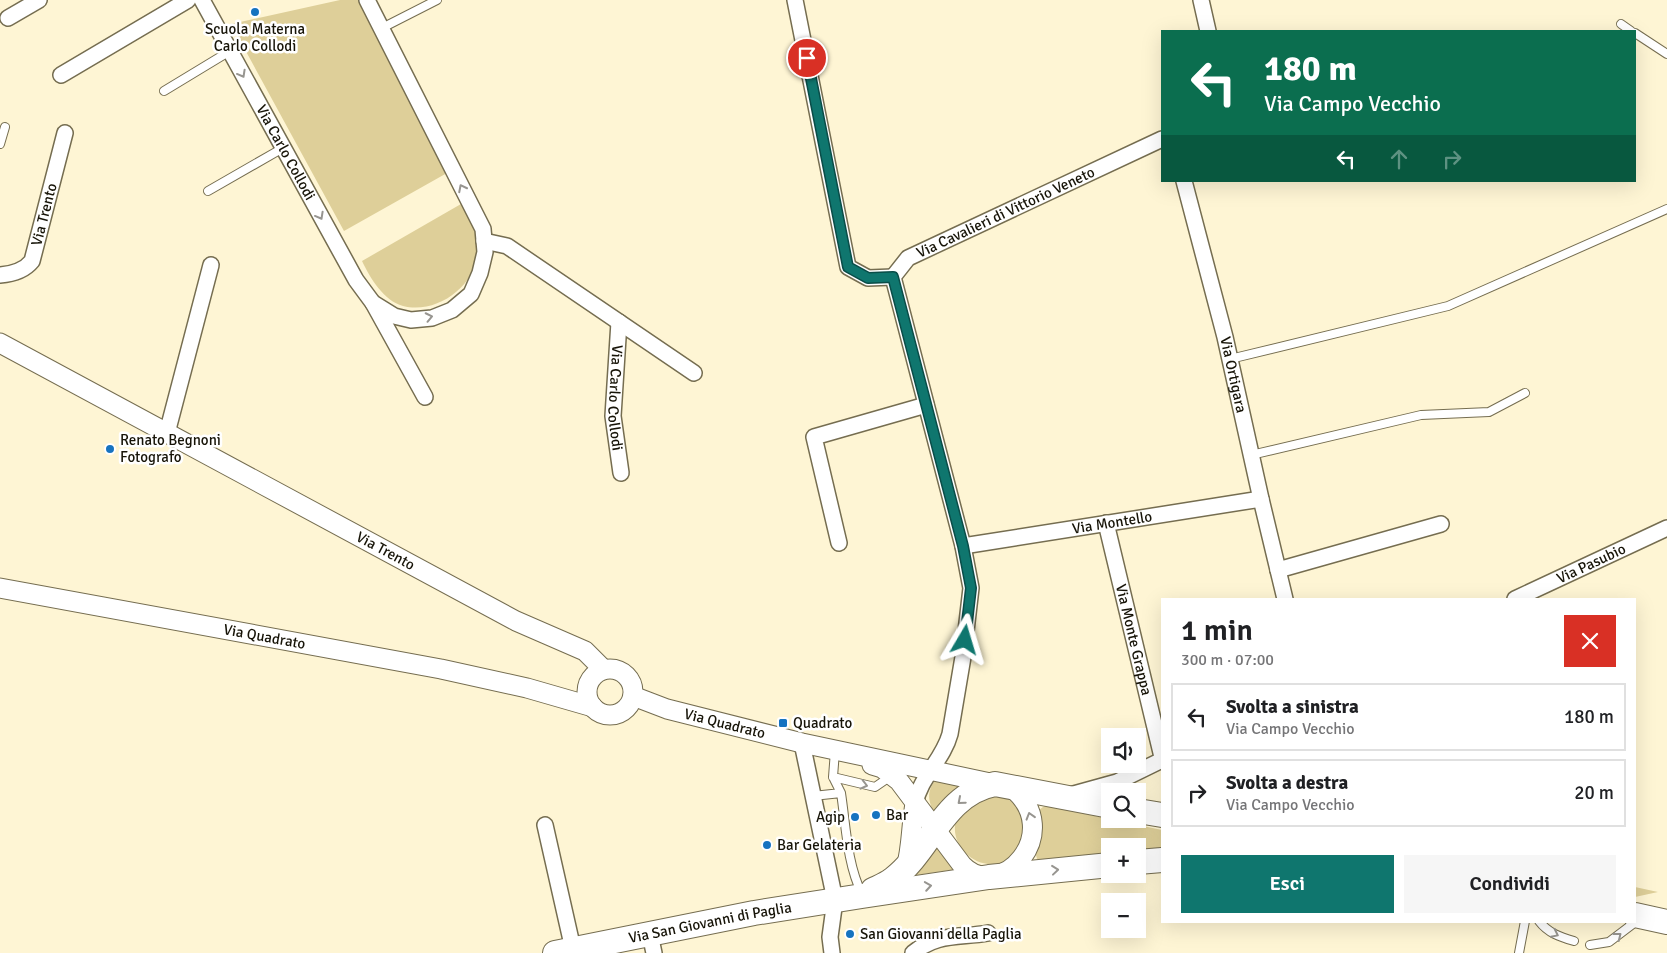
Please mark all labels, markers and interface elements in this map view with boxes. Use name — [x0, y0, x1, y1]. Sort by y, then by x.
marker: Scuola Materna Carlo Collodi — [249, 6, 261, 18]
place label: Scuola Materna Carlo Collodi — [205, 20, 305, 55]
pin — [786, 37, 828, 79]
icon: arrive — [793, 44, 821, 72]
text: 180 m — [1264, 47, 1357, 90]
icon: left — [1181, 50, 1246, 115]
one-way arrow — [236, 68, 246, 77]
text: Via Campo Vecchio — [1264, 90, 1441, 117]
street label: Via Carlo Collodi — [252, 102, 319, 203]
icon: left — [1332, 145, 1360, 173]
icon: ahead — [1385, 145, 1413, 173]
icon: right — [1438, 145, 1466, 173]
street label: Via Cavalieri di Vittorio Veneto — [914, 163, 1098, 262]
street label: Via Trento — [27, 181, 61, 248]
one-way arrow — [458, 184, 468, 193]
one-way arrow — [314, 211, 324, 220]
one-way arrow — [425, 313, 434, 323]
street label: Via Ortigara — [1216, 335, 1251, 414]
street label: Via Carlo Collodi — [604, 344, 627, 452]
place label: Renato Begnoni Fotografo — [120, 431, 221, 466]
marker: Renato Begnoni Fotografo — [104, 443, 116, 455]
street label: Via Montello — [1071, 507, 1154, 538]
street label: Via Trento — [353, 528, 418, 574]
street label: Via Pasubio — [1554, 540, 1629, 587]
street label: Via Monte Grappa — [1112, 582, 1156, 697]
text: 1 min — [1181, 612, 1253, 649]
position arrow — [938, 613, 990, 665]
button: close — [1564, 615, 1616, 667]
street label: Via Quadrato — [222, 620, 307, 653]
text: 300 m · 07:00 — [1181, 650, 1274, 670]
text: Svolta a sinistra — [1226, 695, 1359, 719]
icon: left — [1183, 703, 1211, 731]
street label: Via Quadrato — [682, 705, 767, 742]
text: 180 m — [1564, 705, 1614, 729]
place label: Quadrato — [793, 714, 852, 732]
marker: Quadrato — [777, 717, 789, 729]
text: Via Campo Vecchio — [1226, 719, 1355, 739]
map controls — [1101, 728, 1146, 938]
button: sound — [1101, 728, 1146, 773]
text: Svolta a destra — [1226, 771, 1348, 795]
one-way arrow — [860, 779, 869, 790]
icon: right — [1183, 779, 1211, 807]
text: 20 m — [1574, 781, 1614, 805]
button: search — [1101, 783, 1146, 828]
one-way arrow — [957, 795, 966, 804]
text: Via Campo Vecchio — [1226, 795, 1355, 815]
place label: Bar — [886, 806, 909, 824]
place label: Agip — [816, 808, 845, 826]
marker: Bar — [870, 809, 882, 821]
marker: Agip — [849, 811, 861, 823]
one-way arrow — [1026, 812, 1036, 821]
place label: Bar Gelateria — [777, 836, 862, 854]
button: + — [1101, 838, 1146, 883]
marker: Bar Gelateria — [761, 839, 773, 851]
button: Esci — [1181, 855, 1394, 913]
button: Condividi — [1404, 855, 1616, 913]
one-way arrow — [1051, 865, 1059, 876]
one-way arrow — [924, 881, 932, 892]
button: − — [1101, 893, 1146, 938]
street label: Via San Giovanni di Paglia — [627, 898, 793, 947]
place label: San Giovanni della Paglia — [860, 925, 1022, 943]
marker: San Giovanni della Paglia — [844, 928, 856, 940]
one-way arrow — [1550, 928, 1559, 938]
one-way arrow — [1613, 932, 1622, 941]

